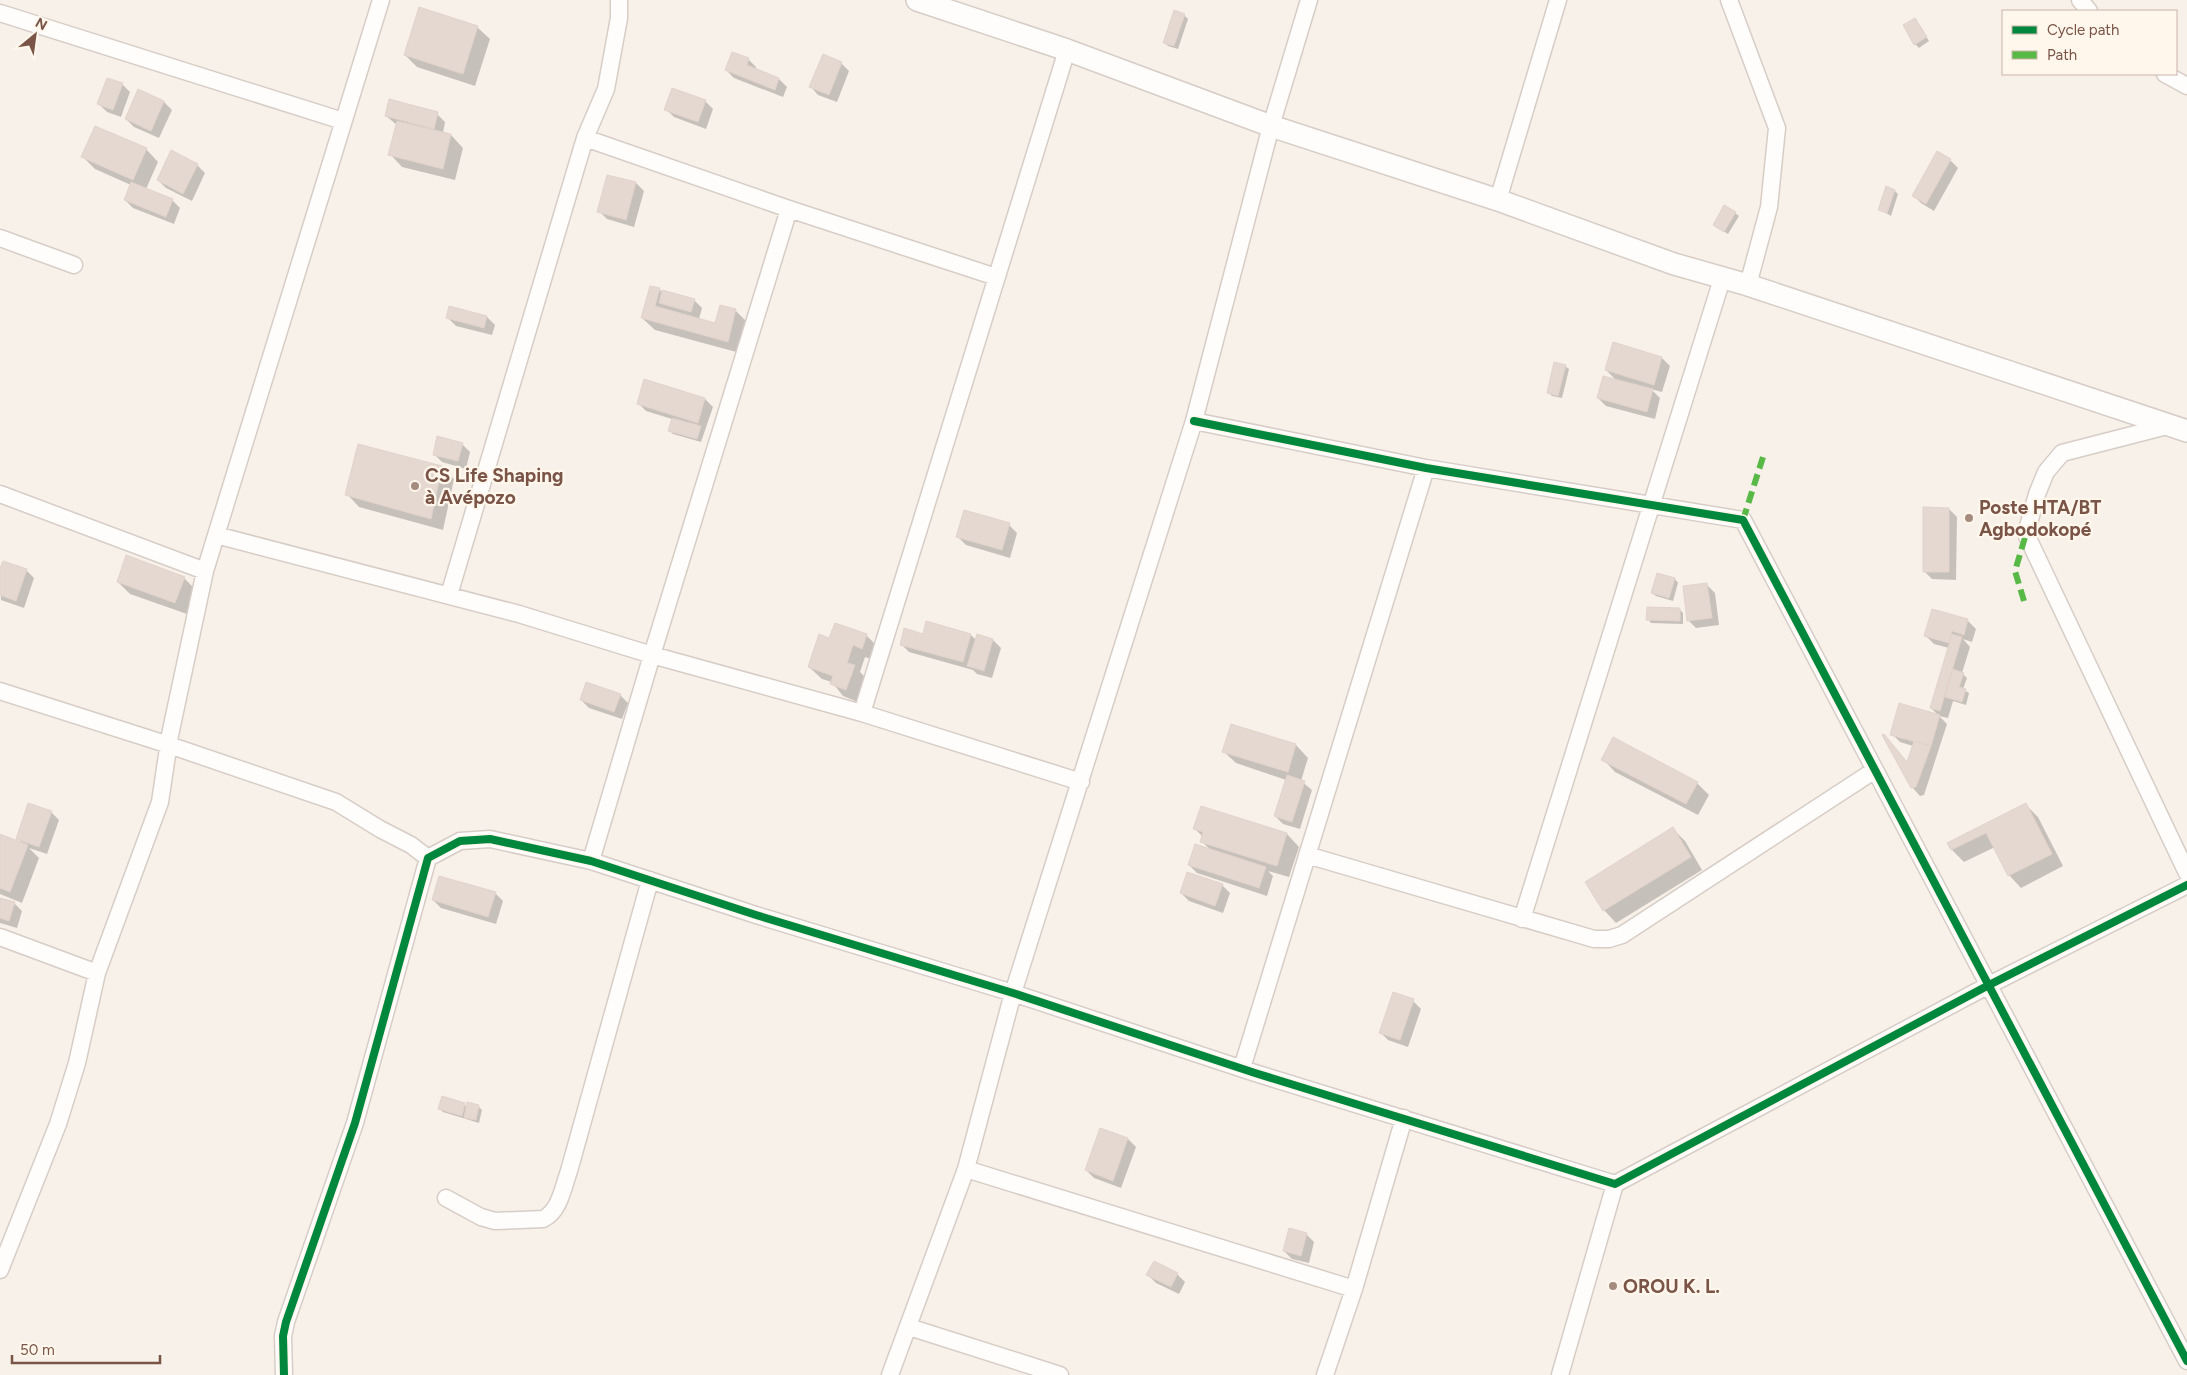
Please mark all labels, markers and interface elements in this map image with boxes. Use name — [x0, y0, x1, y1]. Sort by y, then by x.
north arrow — [10, 10, 60, 60]
legend — [2002, 10, 2177, 75]
text: N — [32, 14, 50, 34]
text: Cycle path — [2047, 21, 2119, 39]
text: Path — [2047, 46, 2077, 64]
place label: CS Life Shaping à Avépozo — [425, 464, 563, 509]
marker: CS Life Shaping à Avépozo — [409, 480, 421, 492]
place label: Poste HTA/BT Agbodokopé — [1979, 496, 2101, 541]
marker: Poste HTA/BT Agbodokopé — [1963, 512, 1975, 524]
place label: OROU K. L. — [1623, 1275, 1720, 1298]
marker: OROU K. L. — [1607, 1280, 1619, 1292]
scale bar — [12, 1332, 160, 1364]
text: 50 m — [20, 1341, 55, 1359]

